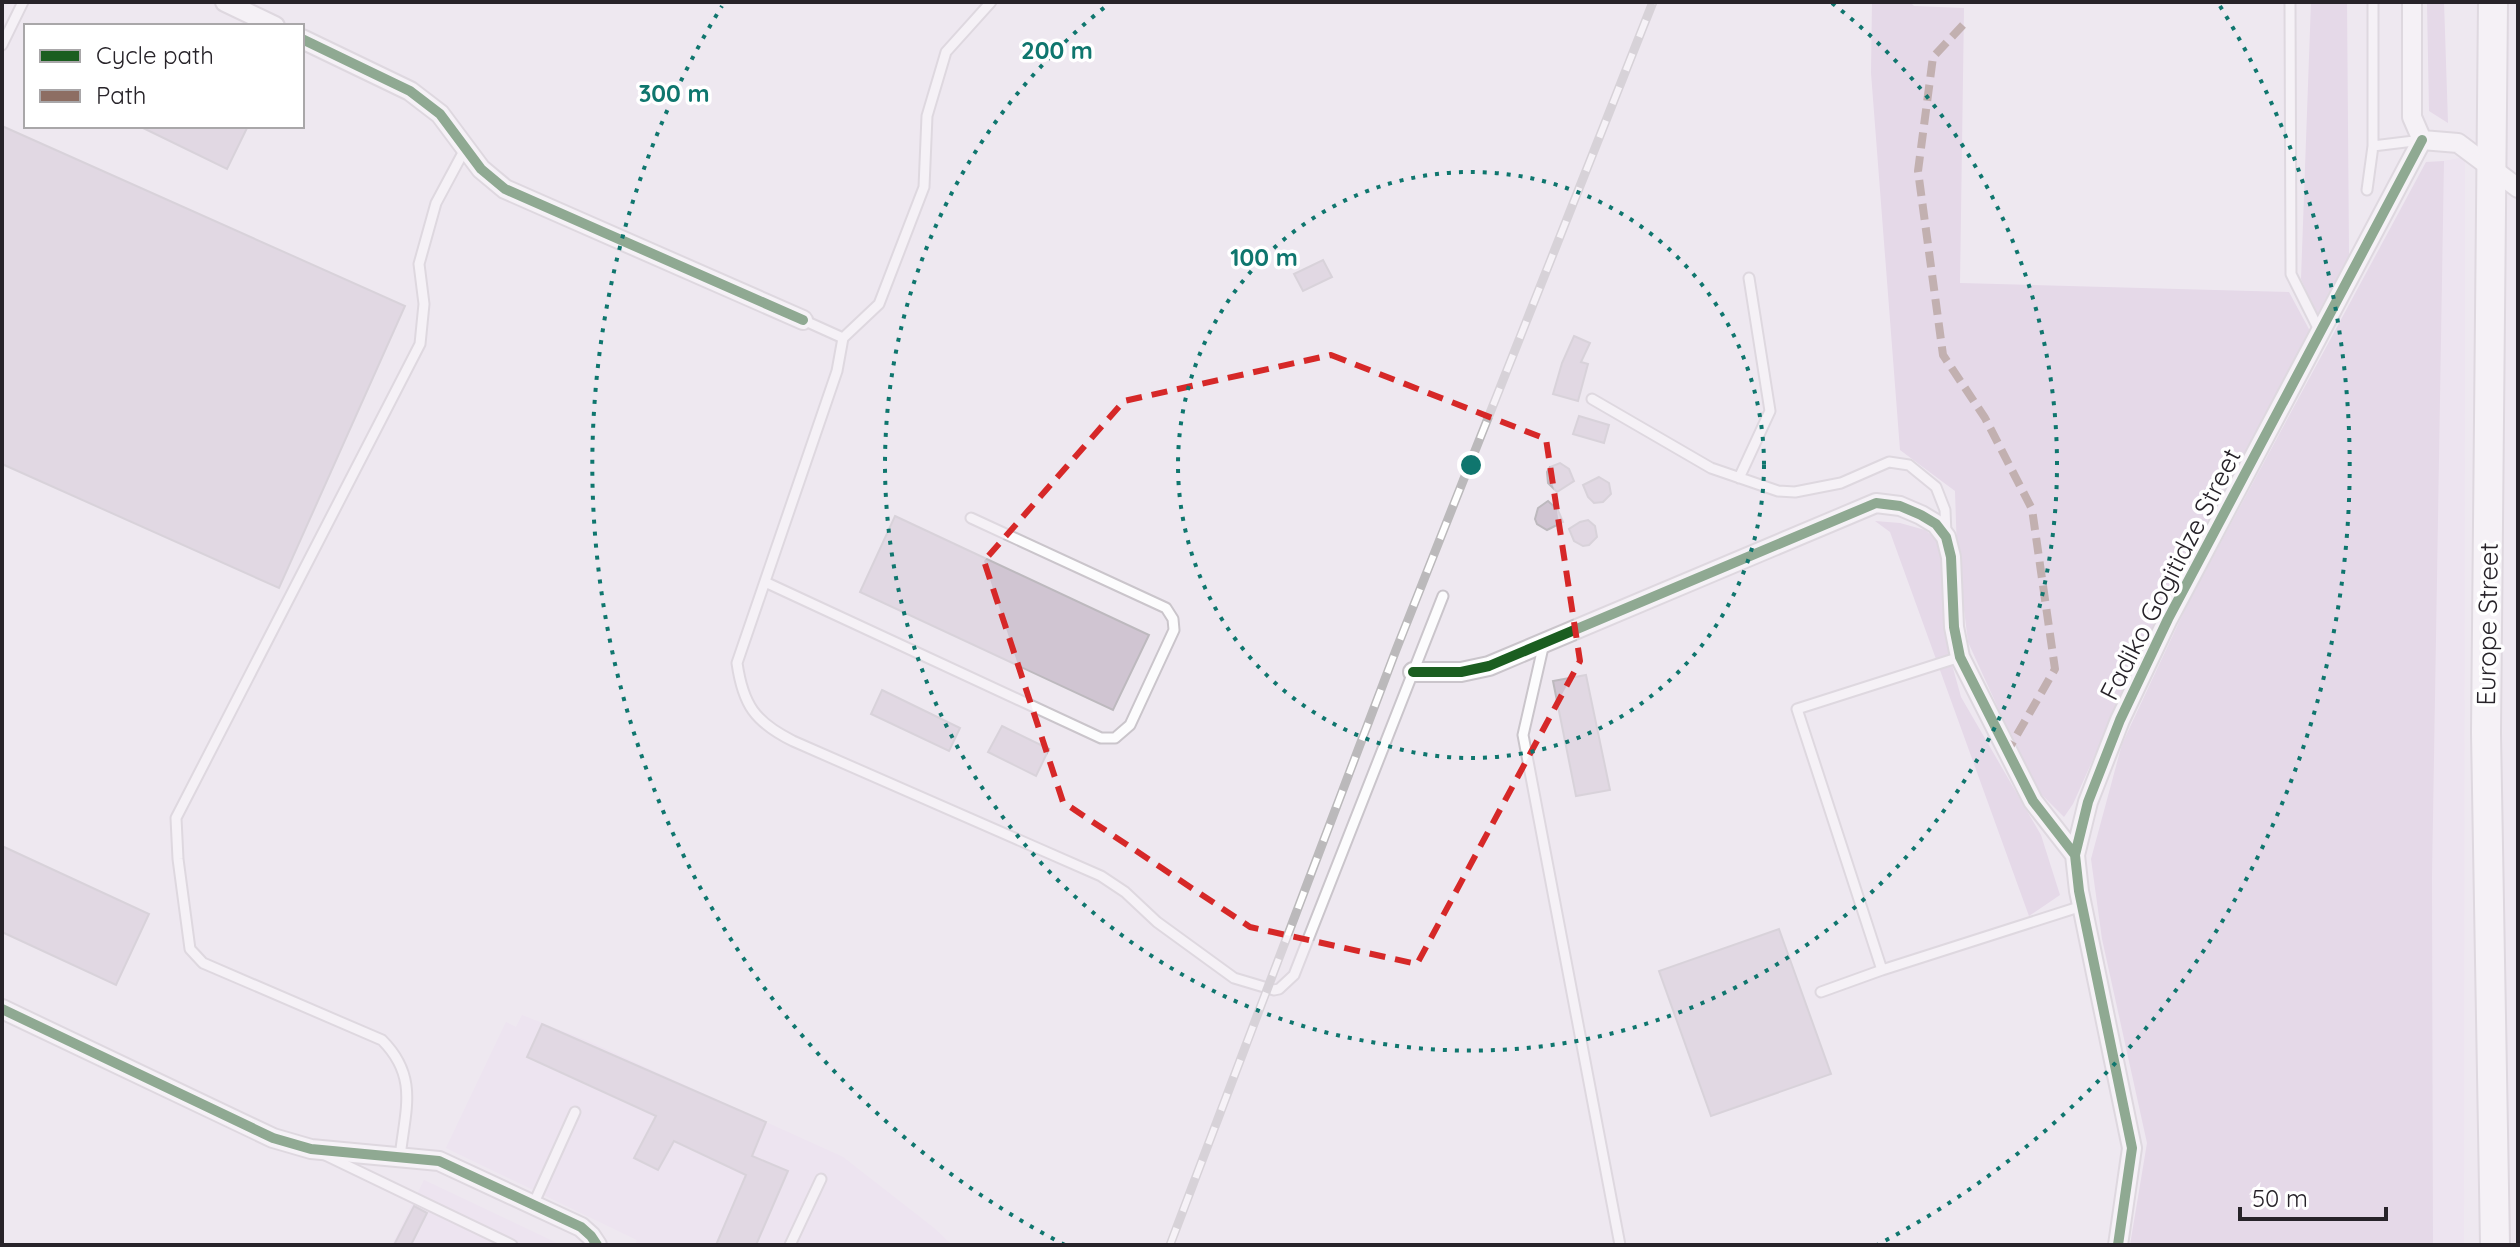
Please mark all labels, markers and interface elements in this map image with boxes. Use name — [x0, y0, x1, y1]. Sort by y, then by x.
legend — [24, 24, 304, 128]
text: 200 m — [1021, 35, 1093, 65]
text: Cycle path — [96, 40, 214, 70]
text: 300 m — [638, 78, 710, 108]
text: Path — [96, 80, 147, 110]
text: 100 m — [1230, 242, 1298, 272]
street label: Fadiko Gogitidze Street — [2092, 443, 2248, 705]
centre of rings — [1457, 451, 1485, 479]
street label: Europe Street — [2469, 542, 2505, 706]
scale bar — [2240, 1171, 2386, 1221]
text: 50 m — [2252, 1183, 2308, 1213]

